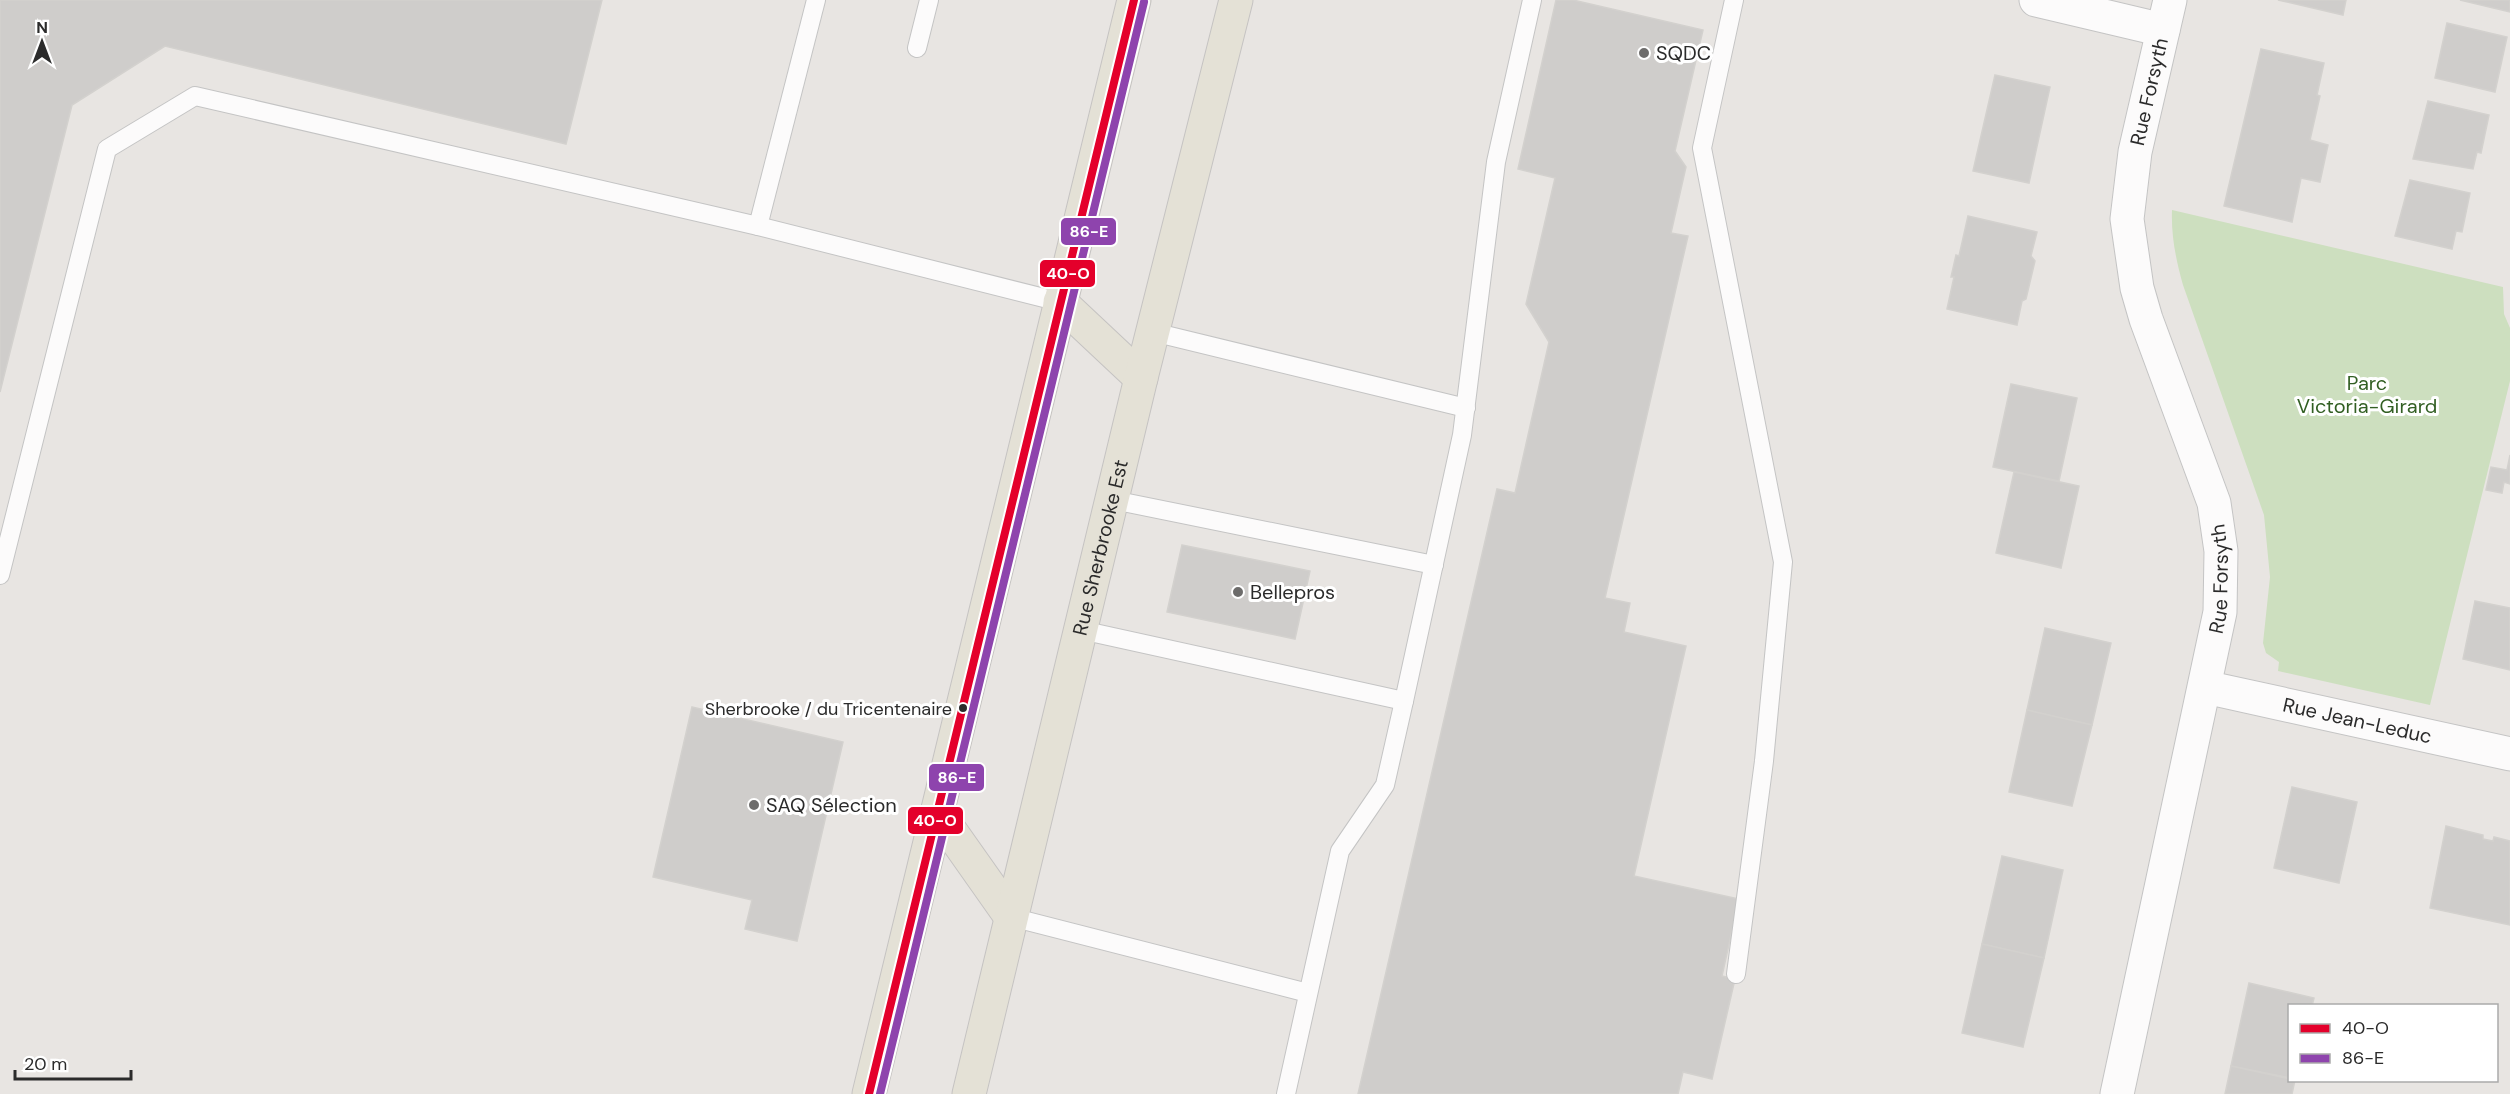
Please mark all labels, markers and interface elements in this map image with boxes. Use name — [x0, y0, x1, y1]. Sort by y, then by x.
north arrow — [12, 12, 72, 72]
text: N — [36, 17, 48, 38]
street label: Rue Forsyth — [2124, 35, 2174, 148]
place label: SQDC — [1656, 40, 1711, 66]
marker: SQDC — [1637, 46, 1651, 60]
line badge: 86-E — [1060, 217, 1117, 246]
text: 86-E — [1070, 221, 1108, 242]
line badge: 40-O — [1039, 259, 1096, 288]
text: 40-O — [1046, 263, 1090, 284]
park label: Parc Victoria-Girard — [2297, 370, 2437, 419]
street label: Rue Sherbrooke Est — [1067, 457, 1134, 638]
street label: Rue Forsyth — [2203, 522, 2234, 636]
place label: Bellepros — [1250, 579, 1335, 605]
marker: Bellepros — [1231, 585, 1245, 599]
street label: Rue Jean-Leduc — [2281, 692, 2434, 749]
place label: Sherbrooke / du Tricentenaire — [705, 697, 952, 721]
marker: Sherbrooke / du Tricentenaire — [957, 702, 969, 714]
line badge: 86-E — [928, 763, 985, 792]
text: 86-E — [938, 767, 976, 788]
place label: SAQ Sélection — [766, 792, 897, 818]
marker: SAQ Sélection — [747, 798, 761, 812]
line badge: 40-O — [907, 806, 964, 835]
text: 40-O — [913, 810, 957, 831]
legend — [2288, 1004, 2498, 1082]
text: 40-O — [2342, 1016, 2389, 1040]
scale bar — [15, 1043, 130, 1081]
text: 86-E — [2342, 1046, 2384, 1070]
text: 20 m — [24, 1052, 67, 1076]

